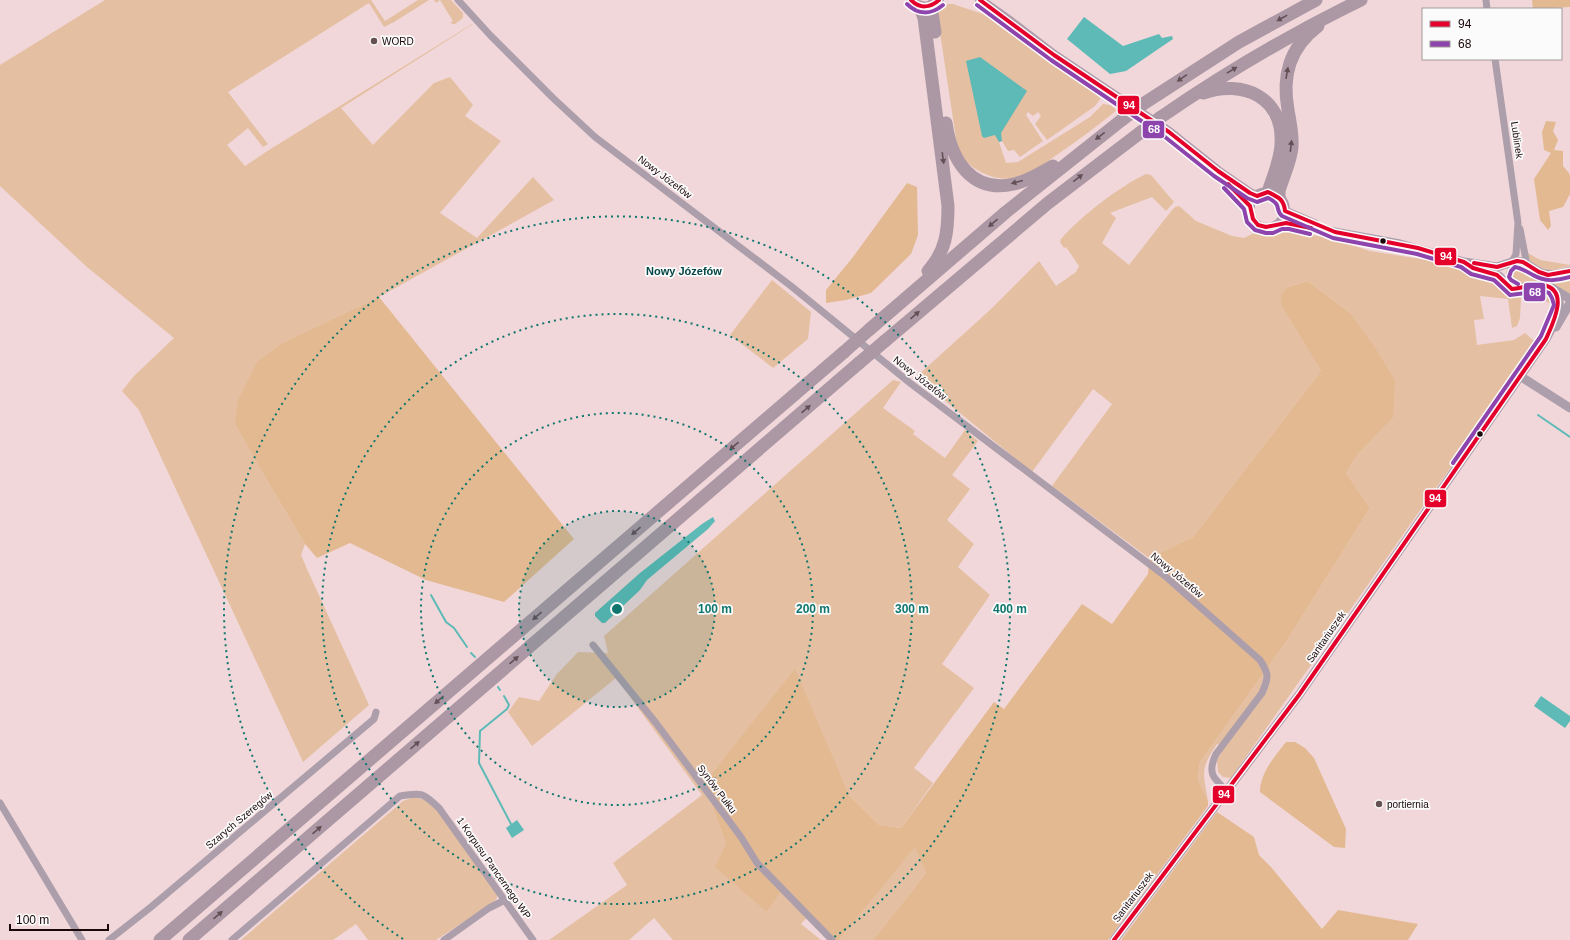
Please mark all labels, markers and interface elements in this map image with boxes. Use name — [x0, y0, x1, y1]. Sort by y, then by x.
legend — [1422, 8, 1562, 60]
one-way arrow — [1276, 15, 1287, 22]
text: 94 — [1458, 17, 1472, 31]
marker: WORD — [369, 36, 379, 46]
place label: WORD — [382, 36, 414, 47]
text: 68 — [1458, 37, 1472, 51]
one-way arrow — [1227, 66, 1237, 74]
one-way arrow — [1285, 66, 1291, 79]
one-way arrow — [1177, 74, 1187, 82]
line badge: 94 — [1117, 95, 1140, 115]
text: 94 — [1123, 99, 1136, 111]
line badge: 68 — [1142, 120, 1165, 139]
street label: Lublinek — [1509, 121, 1525, 160]
text: 68 — [1148, 123, 1160, 135]
one-way arrow — [1095, 132, 1106, 140]
one-way arrow — [1288, 140, 1294, 152]
one-way arrow — [939, 152, 946, 164]
street label: Nowy Józefów — [636, 153, 695, 201]
one-way arrow — [1073, 174, 1084, 183]
one-way arrow — [1011, 180, 1024, 186]
one-way arrow — [988, 218, 999, 227]
unlabelled marker — [1378, 236, 1388, 246]
line badge: 94 — [1434, 247, 1457, 266]
text: 94 — [1440, 250, 1453, 262]
district label: Nowy Józefów — [646, 265, 722, 277]
line badge: 68 — [1523, 282, 1546, 302]
text: 68 — [1529, 286, 1541, 298]
one-way arrow — [909, 311, 920, 320]
street label: Nowy Józefów — [891, 354, 949, 403]
one-way arrow — [800, 405, 811, 414]
unlabelled marker — [1475, 429, 1485, 439]
one-way arrow — [729, 441, 739, 450]
line badge: 94 — [1424, 489, 1447, 508]
text: 94 — [1429, 492, 1442, 504]
one-way arrow — [630, 526, 641, 535]
street label: Nowy Józefów — [1149, 550, 1206, 600]
centre of rings — [610, 602, 624, 616]
text: 100 m — [698, 602, 732, 616]
text: 200 m — [796, 602, 830, 616]
text: 300 m — [895, 602, 929, 616]
text: 400 m — [993, 602, 1027, 616]
street label: Sanitariuszek — [1304, 608, 1348, 665]
one-way arrow — [532, 611, 542, 620]
one-way arrow — [509, 656, 519, 665]
one-way arrow — [433, 696, 444, 705]
one-way arrow — [411, 741, 420, 750]
street label: Synów Pułku — [695, 763, 739, 815]
line badge: 94 — [1212, 785, 1235, 804]
street label: Szarych Szeregów — [204, 788, 275, 851]
text: 94 — [1218, 788, 1231, 800]
marker: portiernia — [1374, 799, 1384, 809]
place label: portiernia — [1387, 799, 1429, 810]
street label: 1 Korpusu Pancernego WP — [455, 815, 533, 921]
one-way arrow — [312, 825, 322, 834]
street label: Sanitariuszek — [1111, 869, 1156, 924]
scale bar — [10, 906, 108, 932]
one-way arrow — [213, 910, 224, 919]
text: 100 m — [16, 913, 49, 927]

